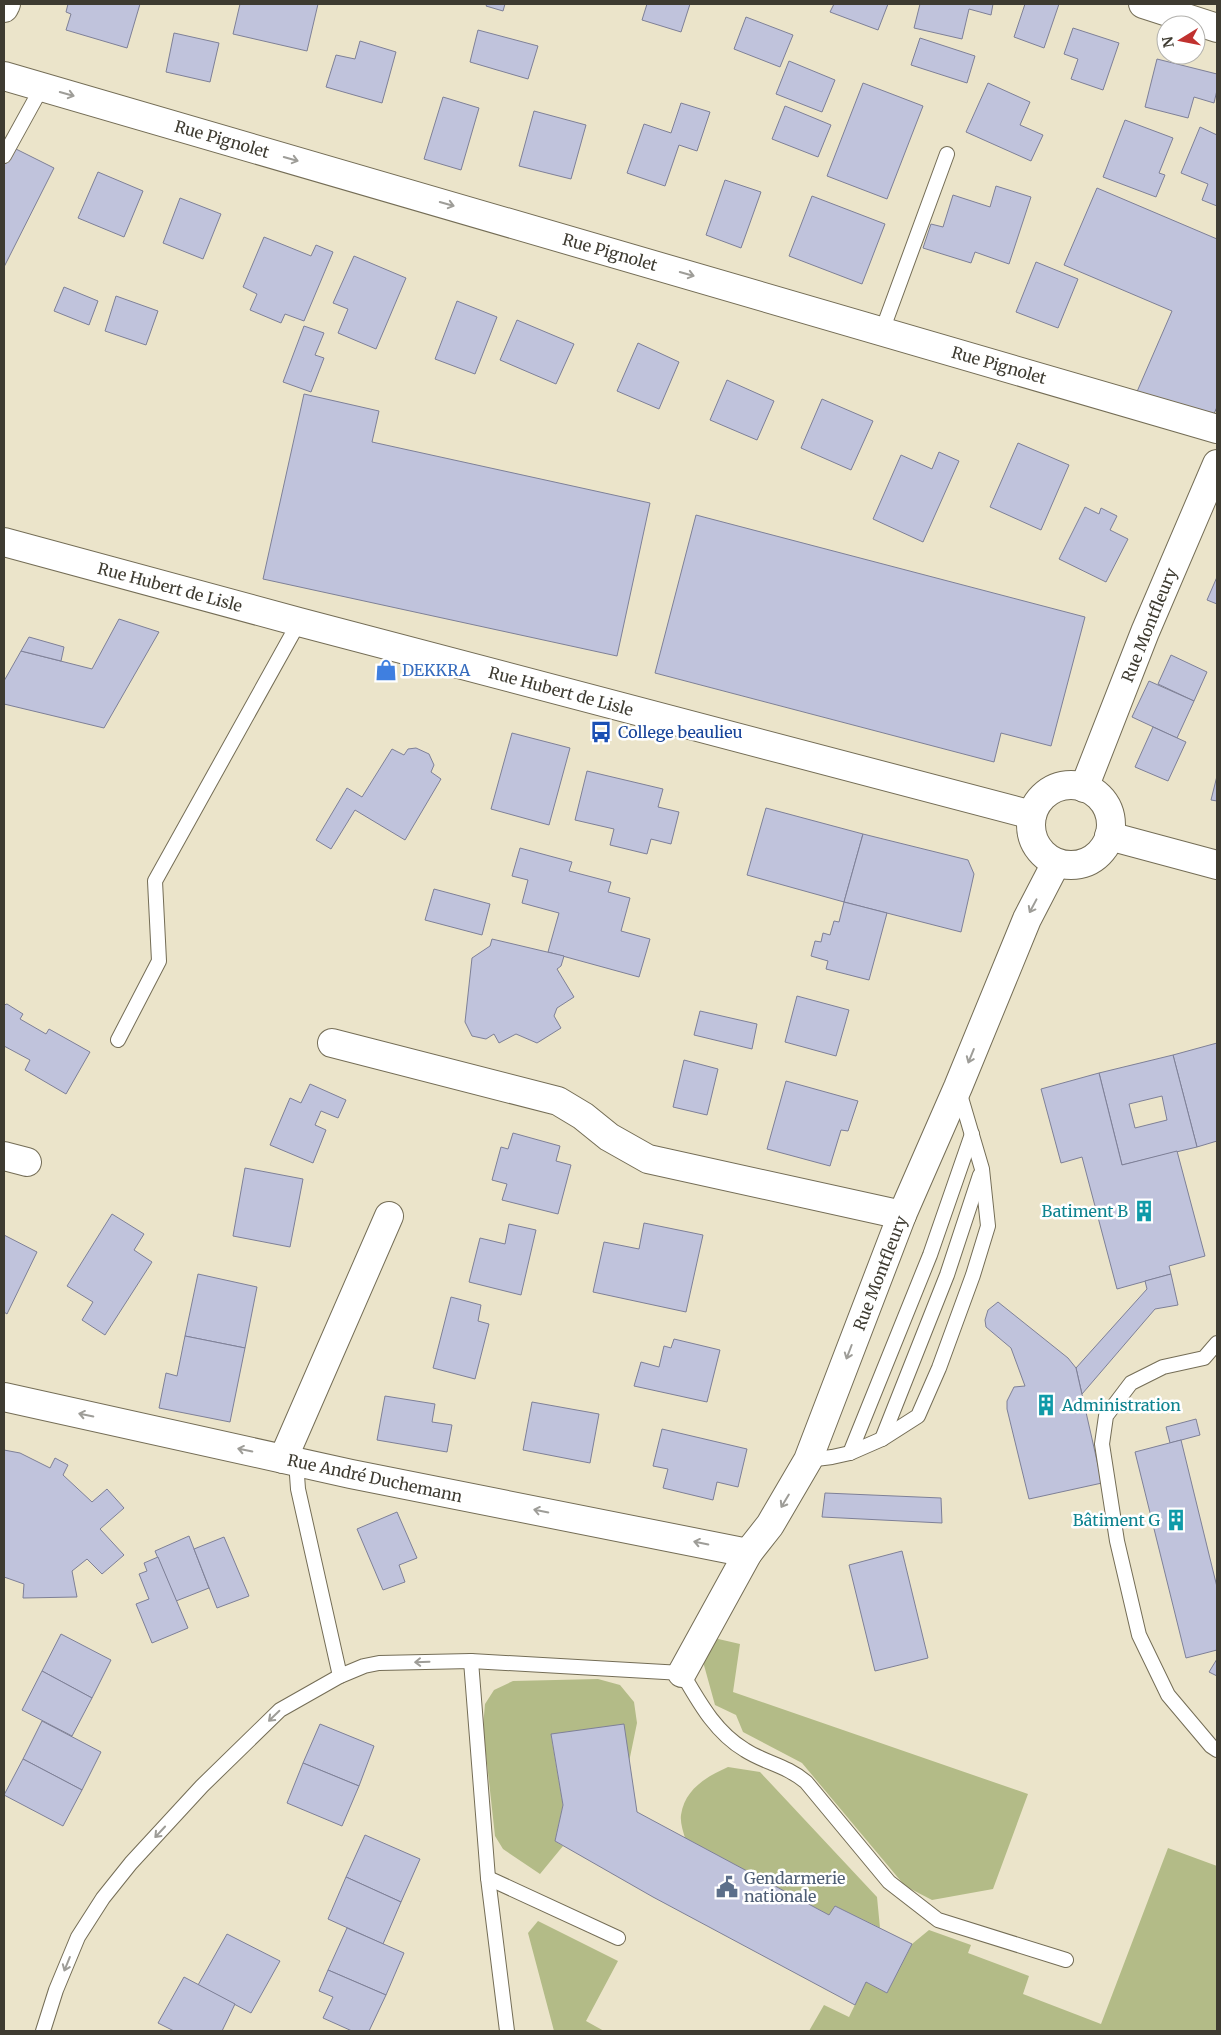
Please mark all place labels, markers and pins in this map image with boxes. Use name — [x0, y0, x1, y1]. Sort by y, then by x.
shop icon: DEKKRA — [373, 657, 399, 683]
place label: DEKKRA — [402, 660, 471, 680]
bus stop icon: College beaulieu — [588, 719, 614, 745]
place label: College beaulieu — [618, 722, 743, 742]
building icon: Batiment B — [1131, 1198, 1157, 1224]
place label: Batiment B — [1042, 1201, 1128, 1221]
building icon: Administration — [1033, 1392, 1059, 1418]
place label: Administration — [1061, 1395, 1181, 1415]
building icon: Bâtiment G — [1163, 1507, 1189, 1533]
place label: Bâtiment G — [1073, 1510, 1160, 1530]
place label: Gendarmerie nationale — [744, 1868, 845, 1906]
public building icon: Gendarmerie nationale — [714, 1874, 740, 1900]

